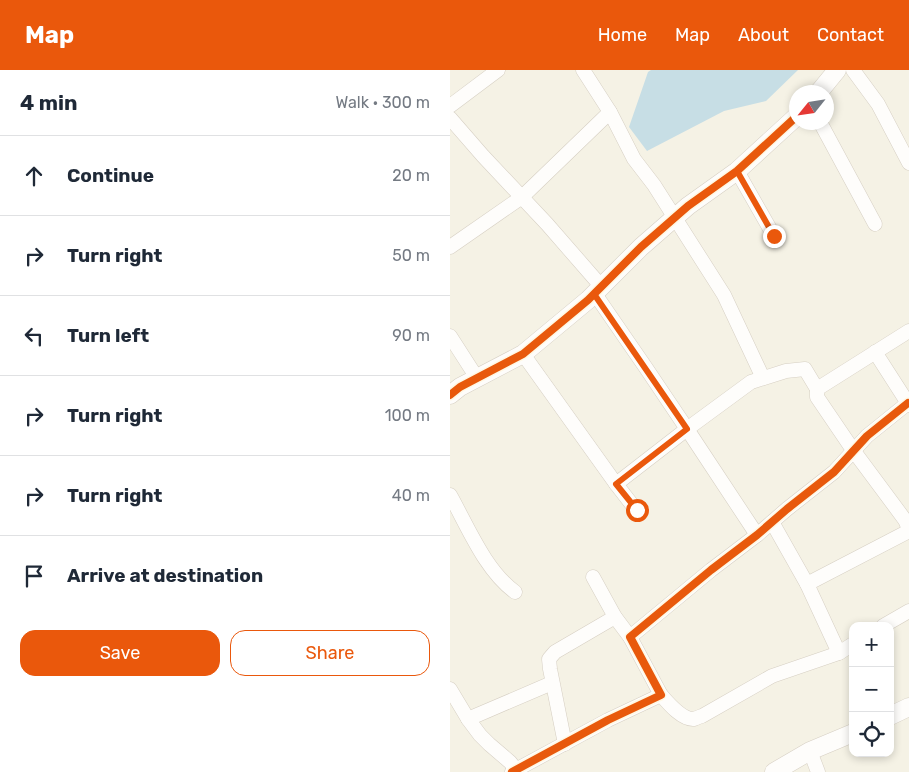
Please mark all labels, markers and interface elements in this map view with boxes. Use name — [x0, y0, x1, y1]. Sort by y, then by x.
text: Map — [25, 21, 74, 49]
text: Home — [598, 24, 647, 46]
text: Map — [675, 24, 710, 46]
text: About — [738, 24, 789, 46]
text: Contact — [817, 24, 884, 46]
north arrow — [789, 85, 834, 130]
text: 4 min — [20, 90, 78, 115]
text: Walk · 300 m — [336, 93, 430, 112]
icon: ahead — [20, 162, 48, 190]
text: Continue — [67, 164, 154, 187]
text: 20 m — [392, 166, 430, 185]
route end — [763, 225, 786, 248]
icon: right — [20, 242, 48, 270]
text: Turn right — [67, 244, 162, 267]
text: 50 m — [392, 246, 430, 265]
icon: left — [20, 322, 48, 350]
text: Turn left — [67, 324, 149, 347]
text: 90 m — [392, 326, 430, 345]
icon: right — [20, 402, 48, 430]
text: Turn right — [67, 404, 162, 427]
text: 100 m — [385, 406, 430, 425]
icon: right — [20, 482, 48, 510]
text: Turn right — [67, 484, 162, 507]
text: 40 m — [392, 486, 430, 505]
route start — [626, 499, 649, 522]
icon: arrive — [20, 562, 48, 590]
text: Arrive at destination — [67, 564, 263, 587]
map controls — [849, 622, 894, 757]
button: + — [849, 622, 894, 667]
button: Save — [20, 630, 220, 676]
button: Share — [230, 630, 430, 676]
button: − — [849, 667, 894, 712]
button: locate — [849, 712, 894, 757]

